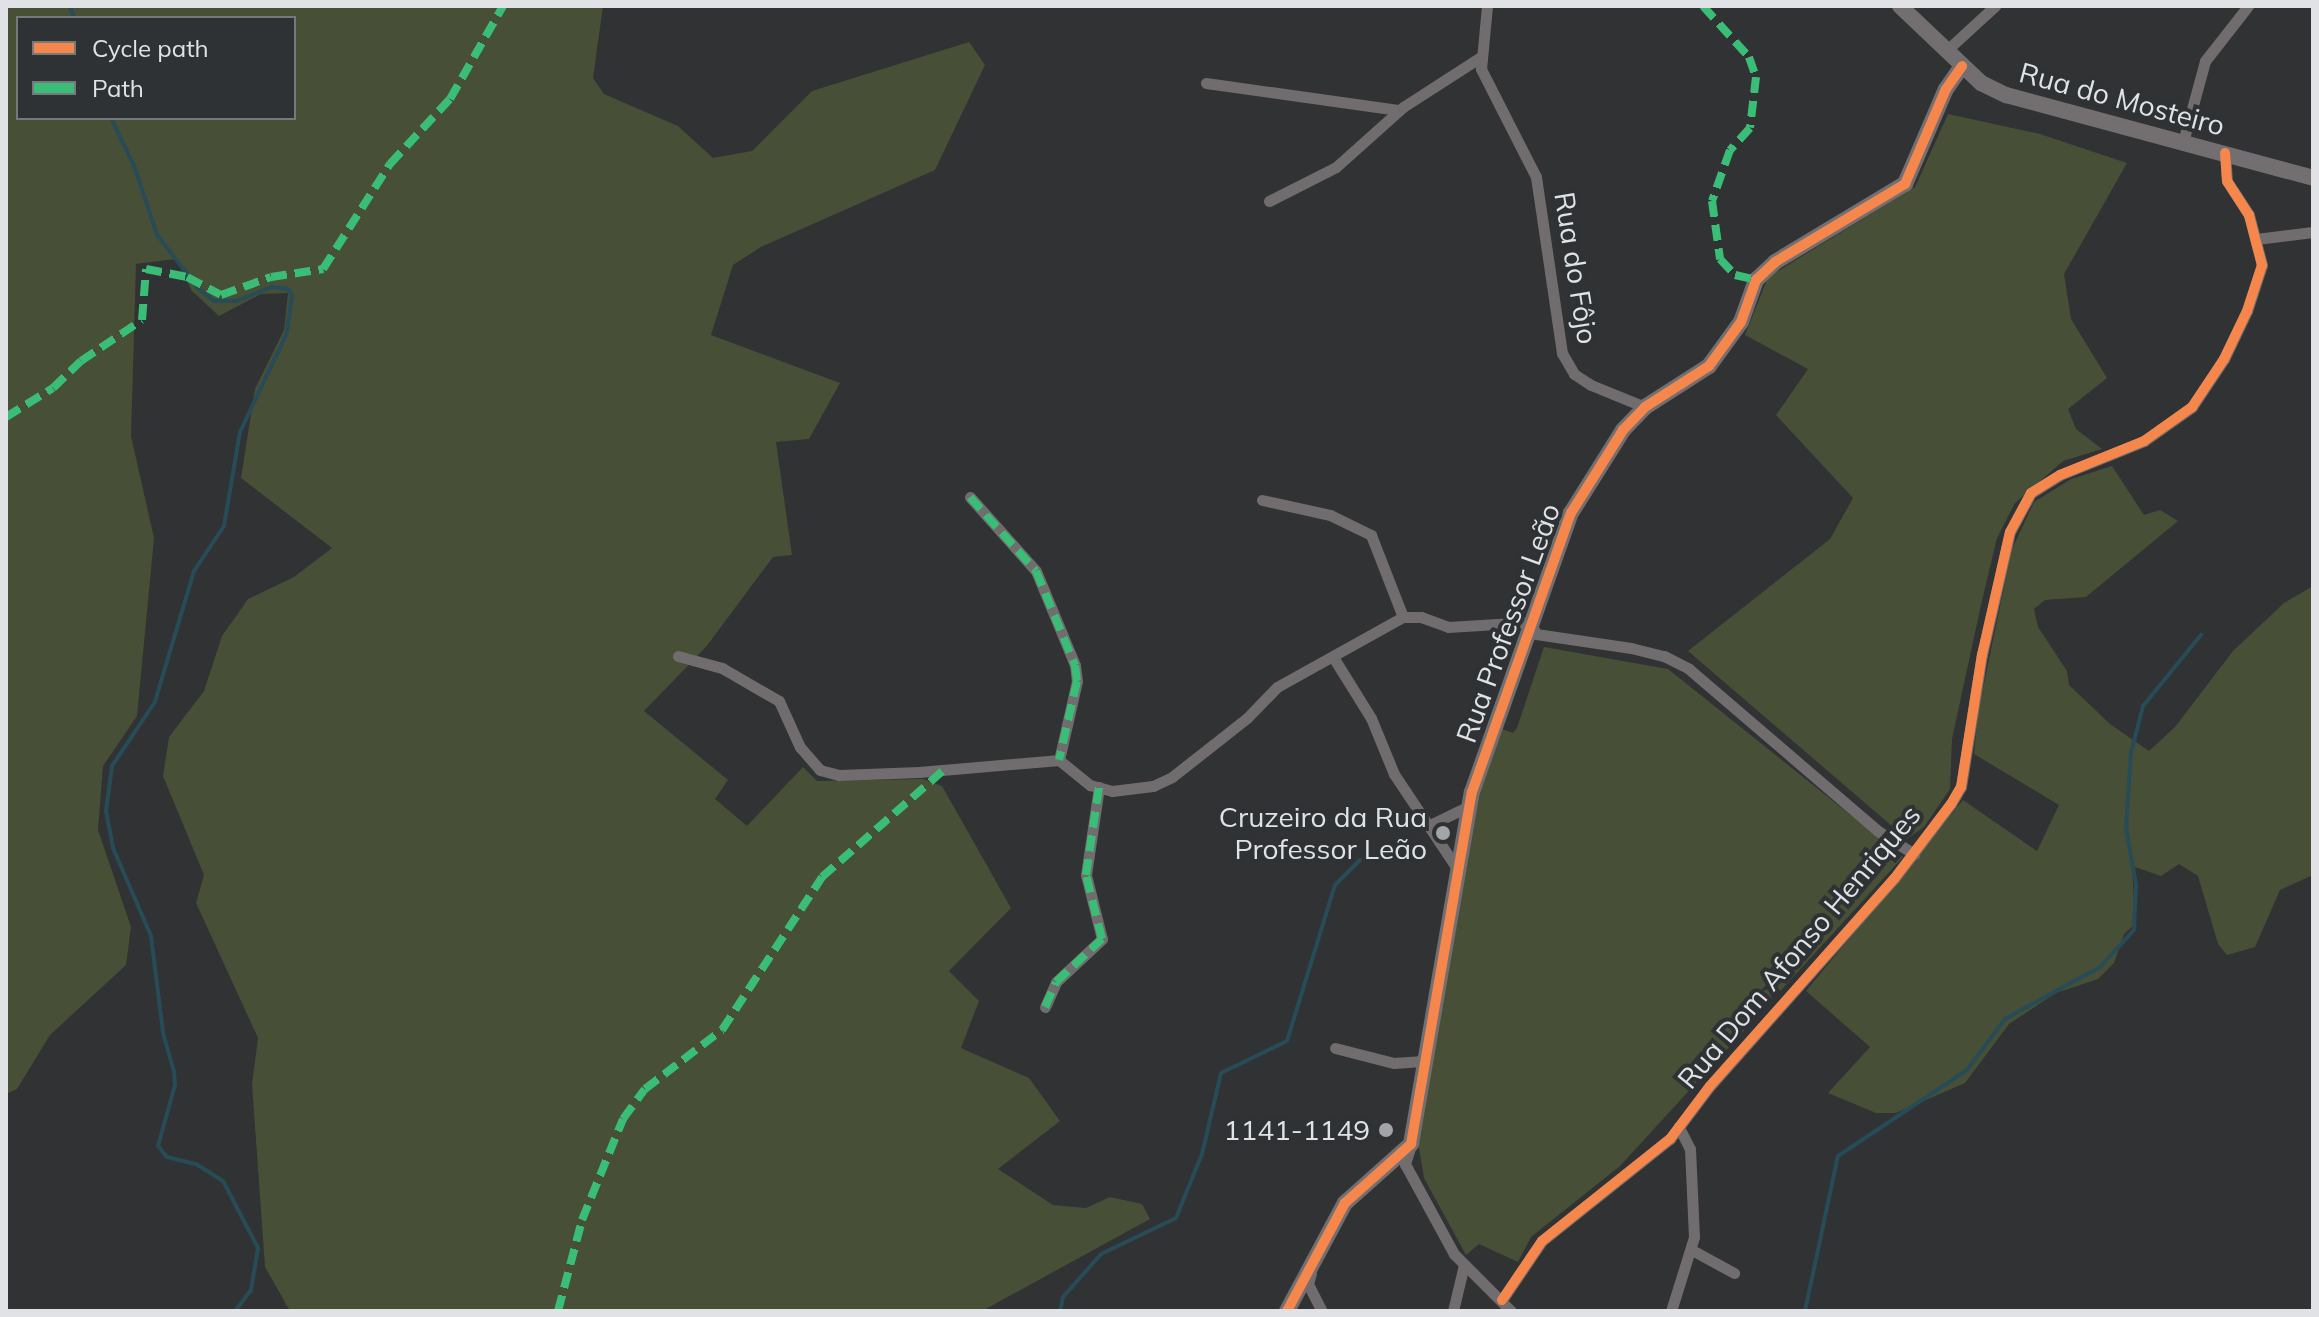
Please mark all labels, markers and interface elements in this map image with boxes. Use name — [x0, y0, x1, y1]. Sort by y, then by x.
legend — [16, 16, 296, 120]
text: Cycle path — [92, 33, 209, 63]
street label: Rua do Mosteiro — [2016, 55, 2228, 143]
text: Path — [92, 73, 144, 103]
street label: Rua do Fôjo — [1547, 190, 1605, 346]
street label: Rua Professor Leão — [1449, 499, 1567, 747]
street label: Rua Dom Afonso Henriques — [1671, 799, 1927, 1095]
place label: Cruzeiro da Rua Professor Leão — [1219, 800, 1427, 866]
marker: Cruzeiro da Rua Professor Leão — [1434, 824, 1452, 842]
place label: 1141-1149 — [1224, 1113, 1370, 1147]
marker: 1141-1149 — [1377, 1121, 1395, 1139]

